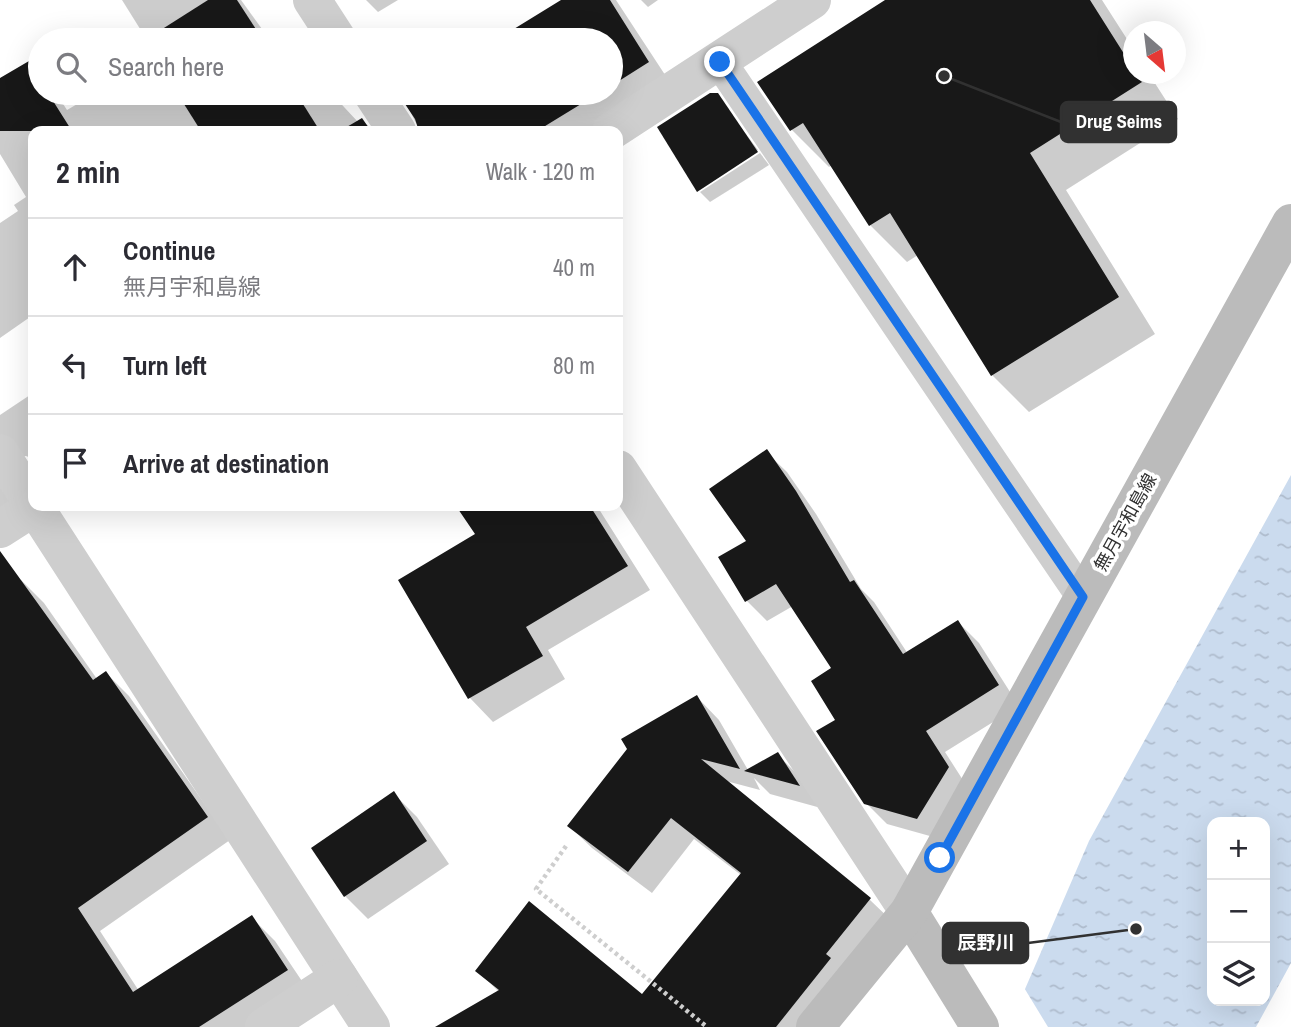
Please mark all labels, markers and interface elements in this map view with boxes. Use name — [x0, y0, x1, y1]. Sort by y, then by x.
north arrow — [1123, 21, 1186, 84]
search box — [28, 28, 623, 105]
route end — [704, 46, 735, 77]
icon: search — [52, 48, 90, 86]
text: Search here — [108, 49, 224, 84]
callout: Drug Seims — [1061, 102, 1176, 142]
text: Drug Seims — [1076, 108, 1162, 134]
text: 2 min — [56, 152, 120, 192]
text: Walk · 120 m — [486, 156, 595, 187]
text: Continue — [123, 233, 215, 268]
icon: ahead — [56, 248, 94, 286]
text: 40 m — [553, 252, 595, 283]
text: 無月宇和島線 — [123, 271, 261, 302]
icon: left — [56, 346, 94, 384]
text: Turn left — [123, 348, 207, 383]
text: 80 m — [553, 350, 595, 381]
icon: arrive — [56, 444, 94, 482]
text: Arrive at destination — [123, 446, 329, 481]
street label: 無月宇和島線 — [1088, 469, 1162, 575]
map controls — [1207, 817, 1270, 1006]
button: + — [1207, 817, 1270, 880]
route start — [924, 842, 955, 873]
button: − — [1207, 880, 1270, 943]
callout: 辰野川 — [943, 923, 1028, 963]
text: 辰野川 — [957, 929, 1015, 955]
button: layers — [1207, 943, 1270, 1006]

